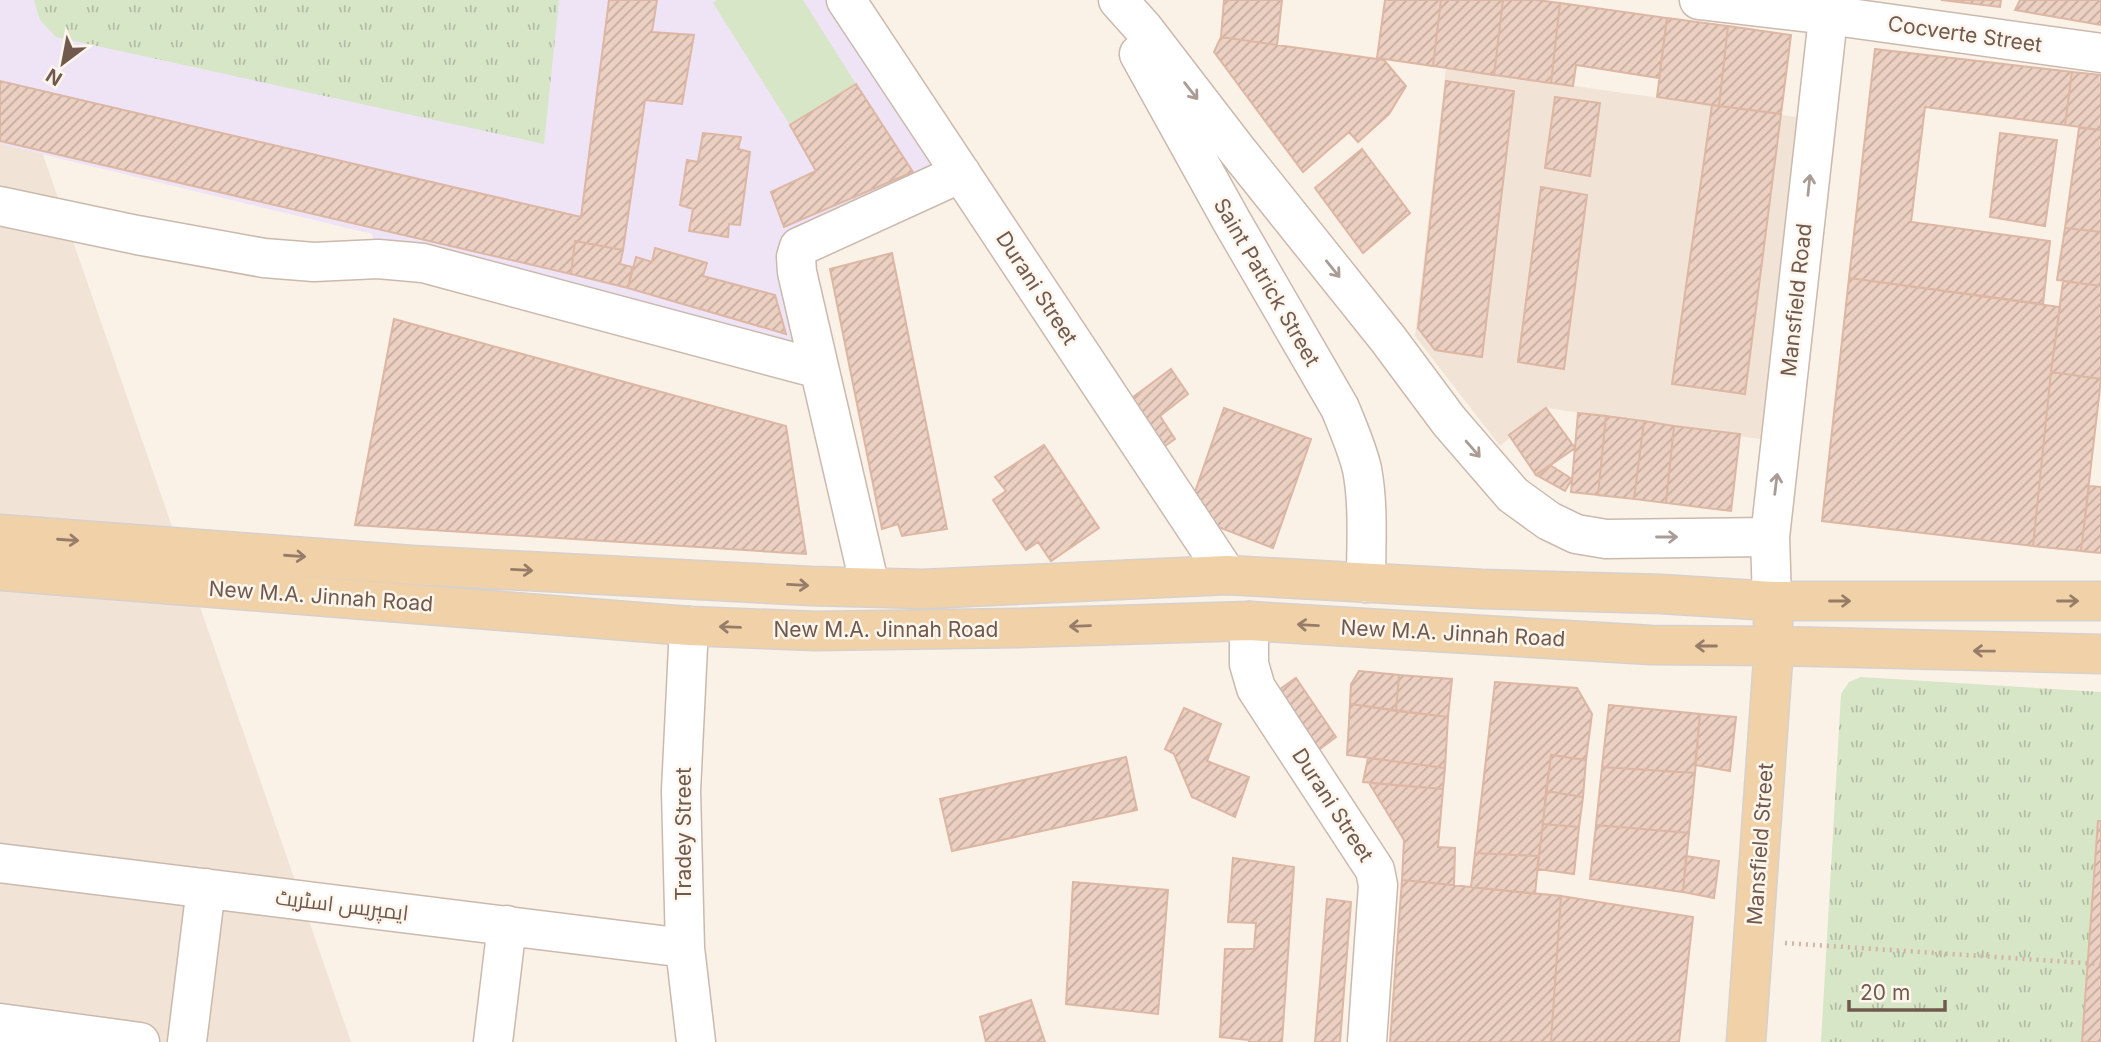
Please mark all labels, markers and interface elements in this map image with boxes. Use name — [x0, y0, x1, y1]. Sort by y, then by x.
street label: Cocverte Street — [1886, 11, 2044, 57]
north arrow — [28, 28, 98, 98]
text: N — [42, 63, 66, 91]
one-way arrow — [1184, 81, 1199, 100]
one-way arrow — [1803, 174, 1816, 197]
street label: Saint Patrick Street — [1209, 194, 1325, 370]
street label: Mansfield Road — [1776, 222, 1816, 378]
street label: Durani Street — [991, 227, 1083, 349]
one-way arrow — [1325, 260, 1340, 278]
one-way arrow — [1465, 439, 1481, 457]
one-way arrow — [1769, 473, 1782, 496]
one-way arrow — [1656, 530, 1679, 544]
one-way arrow — [56, 533, 79, 546]
one-way arrow — [283, 550, 306, 563]
one-way arrow — [510, 564, 533, 577]
street label: New M.A. Jinnah Road — [208, 576, 434, 616]
one-way arrow — [786, 579, 809, 592]
one-way arrow — [1829, 594, 1852, 608]
one-way arrow — [2056, 594, 2079, 608]
street label: New M.A. Jinnah Road — [1340, 615, 1566, 651]
street label: New M.A. Jinnah Road — [774, 617, 998, 642]
one-way arrow — [1296, 618, 1319, 631]
one-way arrow — [1069, 620, 1092, 633]
one-way arrow — [719, 621, 742, 634]
one-way arrow — [1695, 639, 1718, 652]
one-way arrow — [1973, 645, 1996, 658]
street label: Durani Street — [1287, 744, 1379, 866]
street label: Mansfield Street — [1742, 762, 1778, 926]
street label: Tradey Street — [671, 767, 696, 901]
street label: ایمپریس اسٹریٹ — [274, 884, 410, 928]
scale bar — [1849, 968, 1945, 1012]
text: 20 m — [1860, 980, 1910, 1005]

